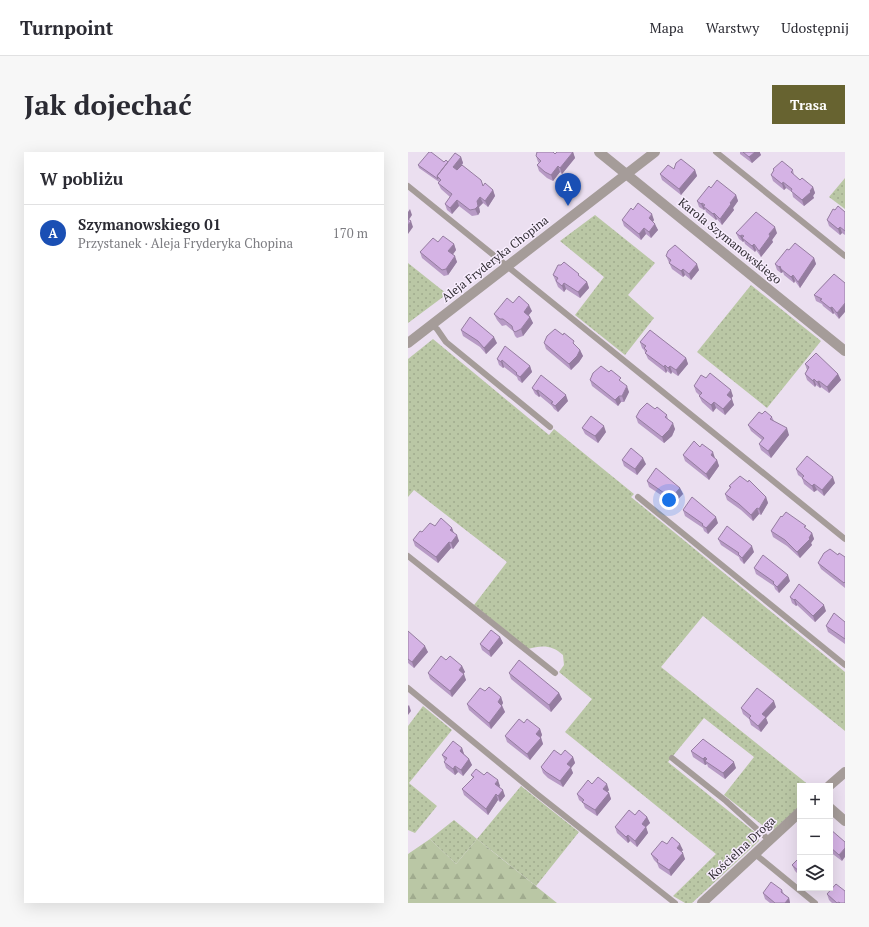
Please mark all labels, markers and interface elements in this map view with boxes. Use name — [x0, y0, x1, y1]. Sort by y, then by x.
text: Turnpoint — [20, 15, 113, 40]
text: Mapa — [650, 18, 684, 37]
text: Warstwy — [706, 18, 759, 37]
text: Udostępnij — [781, 18, 849, 37]
button: Trasa — [772, 85, 845, 124]
text: Jak dojechać — [24, 86, 192, 123]
text: W pobliżu — [40, 167, 123, 190]
pin: A — [555, 173, 581, 206]
street label: Karola Szymanowskiego — [676, 194, 785, 287]
street label: Aleja Fryderyka Chopina — [438, 212, 551, 305]
text: Szymanowskiego 01 — [78, 214, 221, 234]
text: A — [48, 224, 58, 242]
text: 170 m — [333, 224, 368, 242]
text: Przystanek · Aleja Fryderyka Chopina — [78, 234, 293, 252]
your location — [659, 490, 679, 510]
map controls — [797, 783, 833, 891]
button: + — [797, 783, 833, 819]
street label: Kościelna Droga — [705, 813, 778, 882]
button: − — [797, 819, 833, 855]
button: layers — [797, 855, 833, 891]

